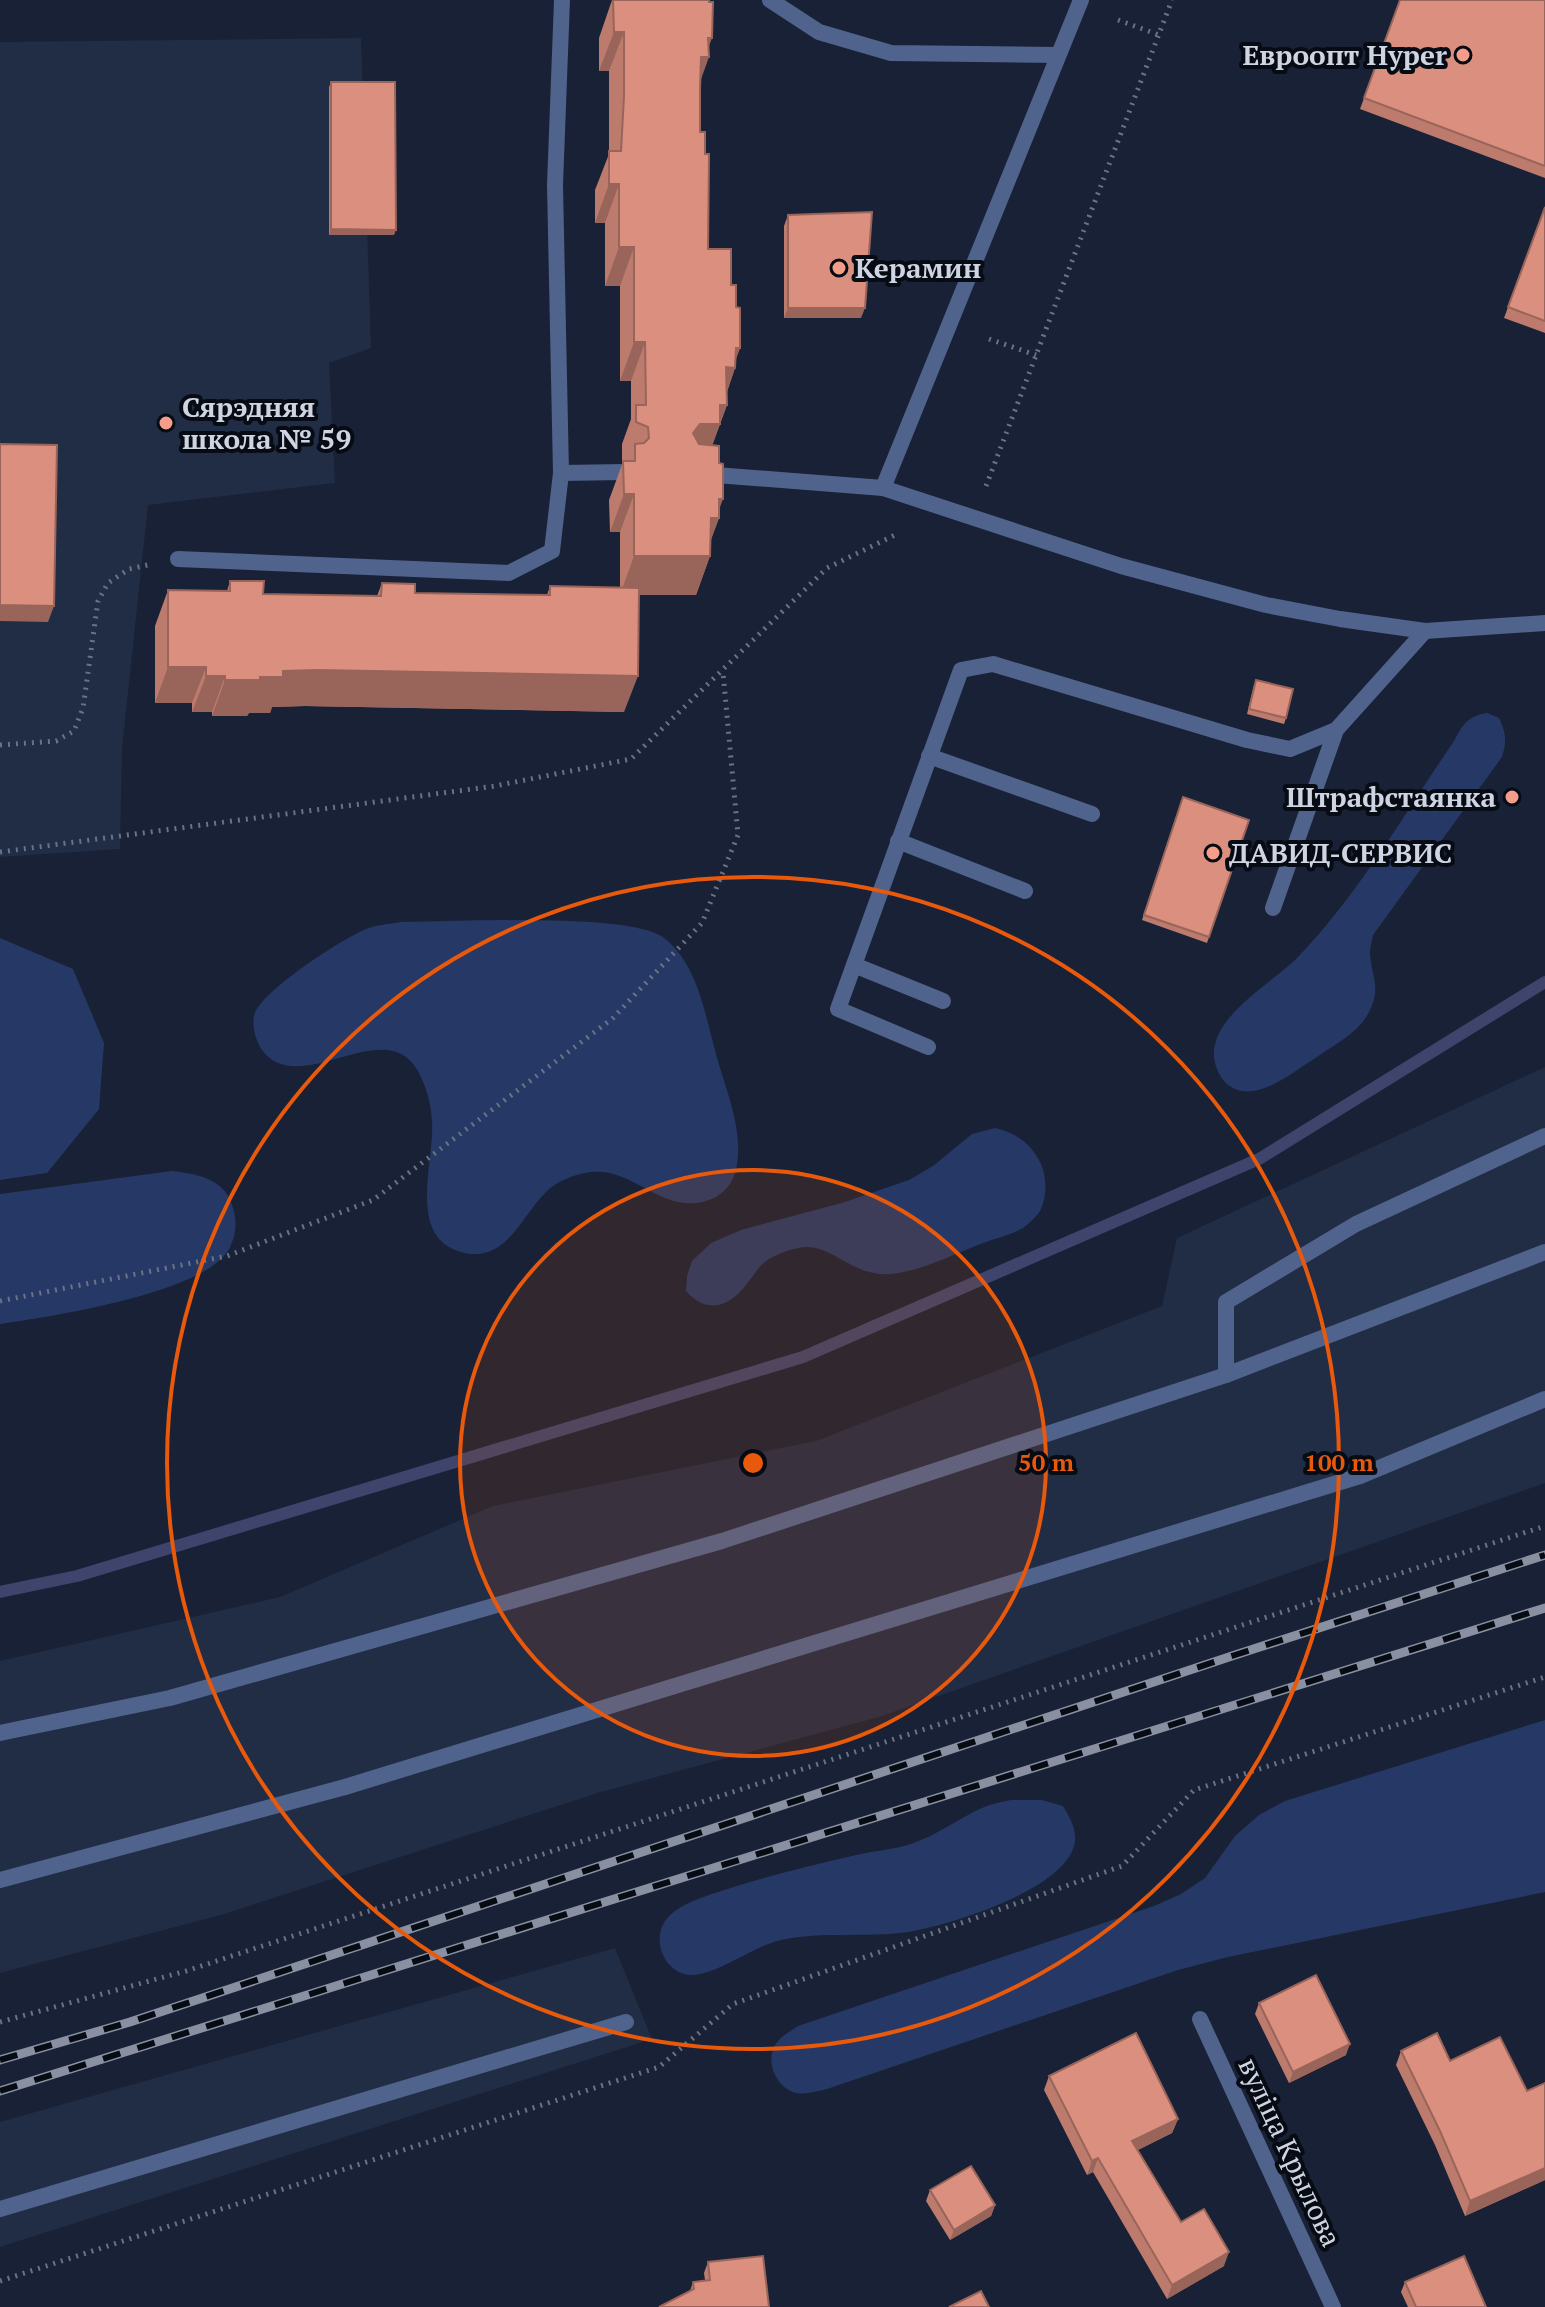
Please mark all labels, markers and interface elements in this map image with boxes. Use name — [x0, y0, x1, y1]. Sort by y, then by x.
place label: Евроопт Hyper — [1242, 36, 1447, 73]
marker: Евроопт Hyper — [1454, 46, 1472, 64]
place label: Керамин — [855, 249, 981, 286]
marker: Керамин — [830, 259, 848, 277]
place label: Сярэдняя школа № 59 — [182, 388, 351, 457]
marker: Сярэдняя школа № 59 — [157, 414, 175, 432]
place label: Штрафстаянка — [1286, 778, 1496, 815]
marker: Штрафстаянка — [1503, 788, 1521, 806]
place label: ДАВИД-СЕРВИС — [1229, 834, 1452, 871]
marker: ДАВИД-СЕРВИС — [1204, 844, 1222, 862]
text: 50 m — [1018, 1446, 1074, 1478]
text: 100 m — [1304, 1446, 1374, 1478]
centre of rings — [739, 1449, 767, 1477]
street label: вуліца Крылова — [1230, 2051, 1350, 2252]

